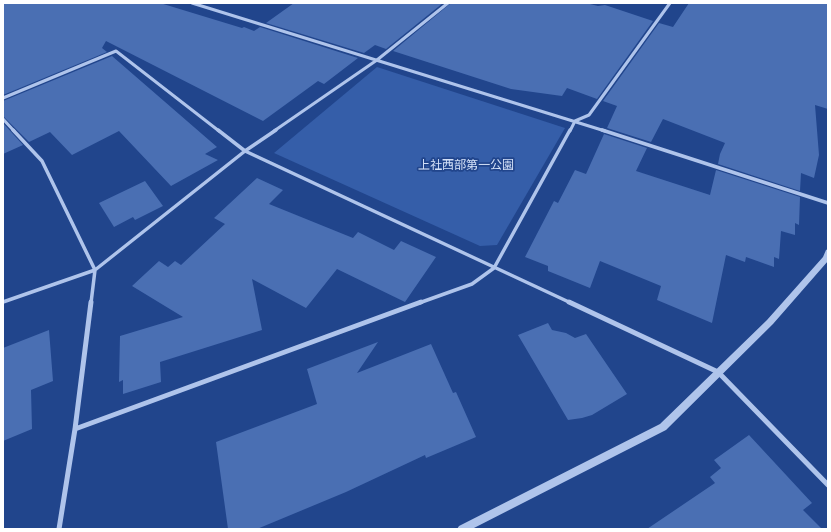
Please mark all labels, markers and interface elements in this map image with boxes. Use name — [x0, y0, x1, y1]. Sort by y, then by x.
park label: 上社西部第一公園 — [418, 159, 514, 173]

